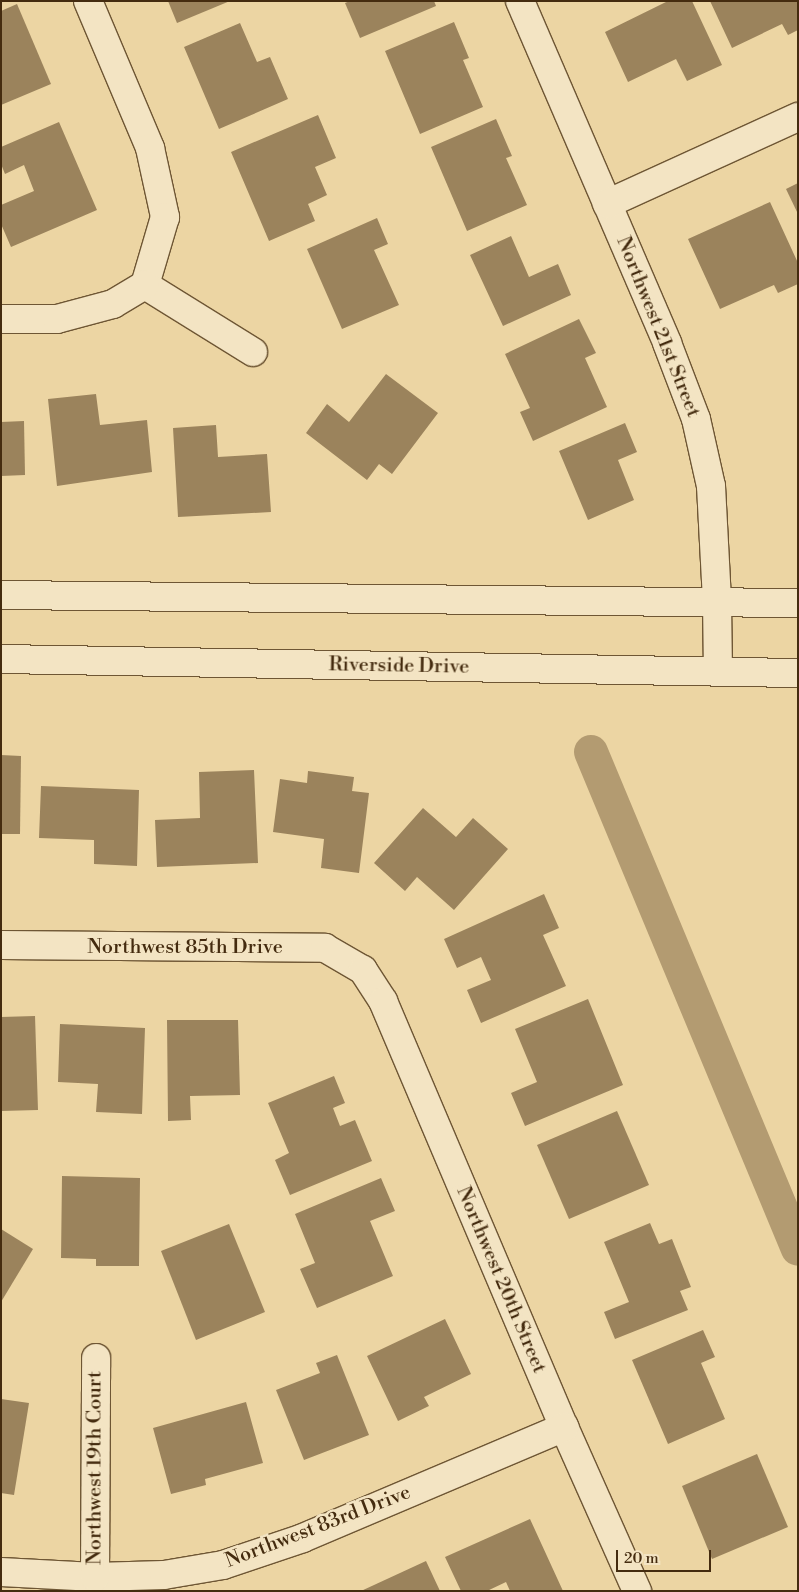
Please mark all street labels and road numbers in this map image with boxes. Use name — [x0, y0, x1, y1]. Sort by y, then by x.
street label: Northwest 21st Street — [611, 233, 705, 421]
street label: Riverside Drive — [328, 653, 470, 679]
street label: Northwest 85th Drive — [87, 935, 283, 959]
street label: Northwest 20th Street — [451, 1183, 551, 1377]
street label: Northwest 19th Court — [83, 1371, 107, 1565]
street label: Northwest 83rd Drive — [222, 1481, 414, 1573]

